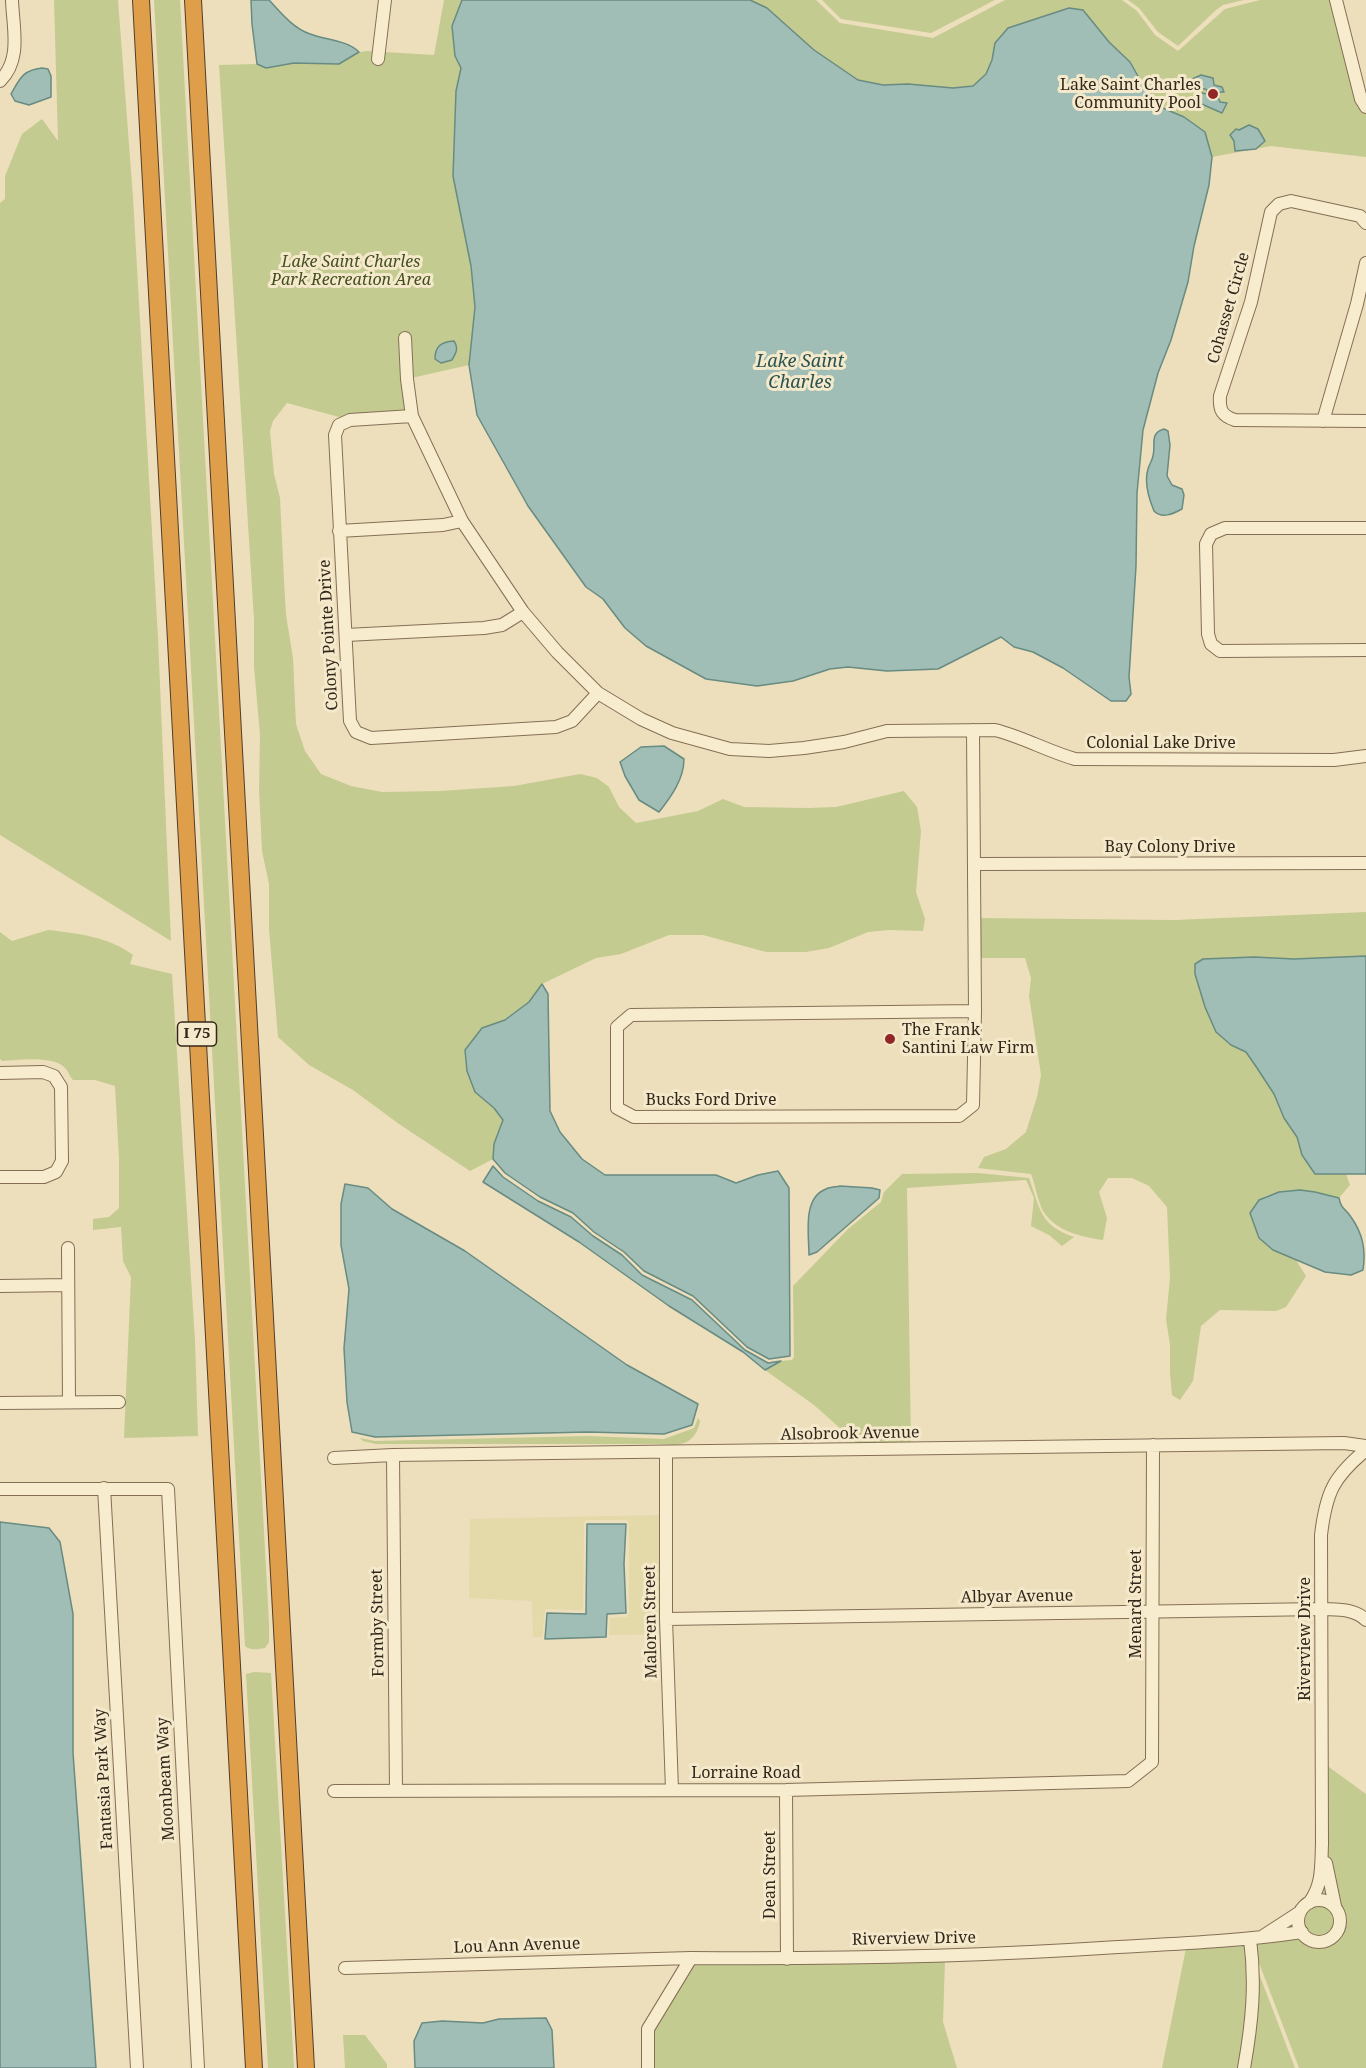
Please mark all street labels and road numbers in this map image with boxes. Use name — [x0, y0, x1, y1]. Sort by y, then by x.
street label: Cohasset Circle — [1204, 250, 1254, 366]
street label: Colony Pointe Drive — [315, 559, 343, 711]
street label: Colonial Lake Drive — [1086, 733, 1236, 753]
street label: Bay Colony Drive — [1105, 837, 1235, 857]
road number: I 75 — [178, 1022, 216, 1046]
street label: Bucks Ford Drive — [646, 1090, 776, 1110]
street label: Alsobrook Avenue — [780, 1423, 920, 1445]
street label: Menard Street — [1126, 1549, 1146, 1659]
street label: Maloren Street — [640, 1565, 662, 1679]
street label: Formby Street — [367, 1569, 389, 1677]
street label: Riverview Drive — [1295, 1577, 1315, 1701]
street label: Albyar Avenue — [961, 1586, 1073, 1608]
street label: Fantasia Park Way — [91, 1708, 117, 1850]
street label: Moonbeam Way — [153, 1717, 179, 1841]
street label: Lorraine Road — [691, 1763, 801, 1783]
street label: Dean Street — [760, 1831, 780, 1919]
street label: Riverview Drive — [852, 1928, 976, 1950]
street label: Lou Ann Avenue — [453, 1934, 581, 1958]

